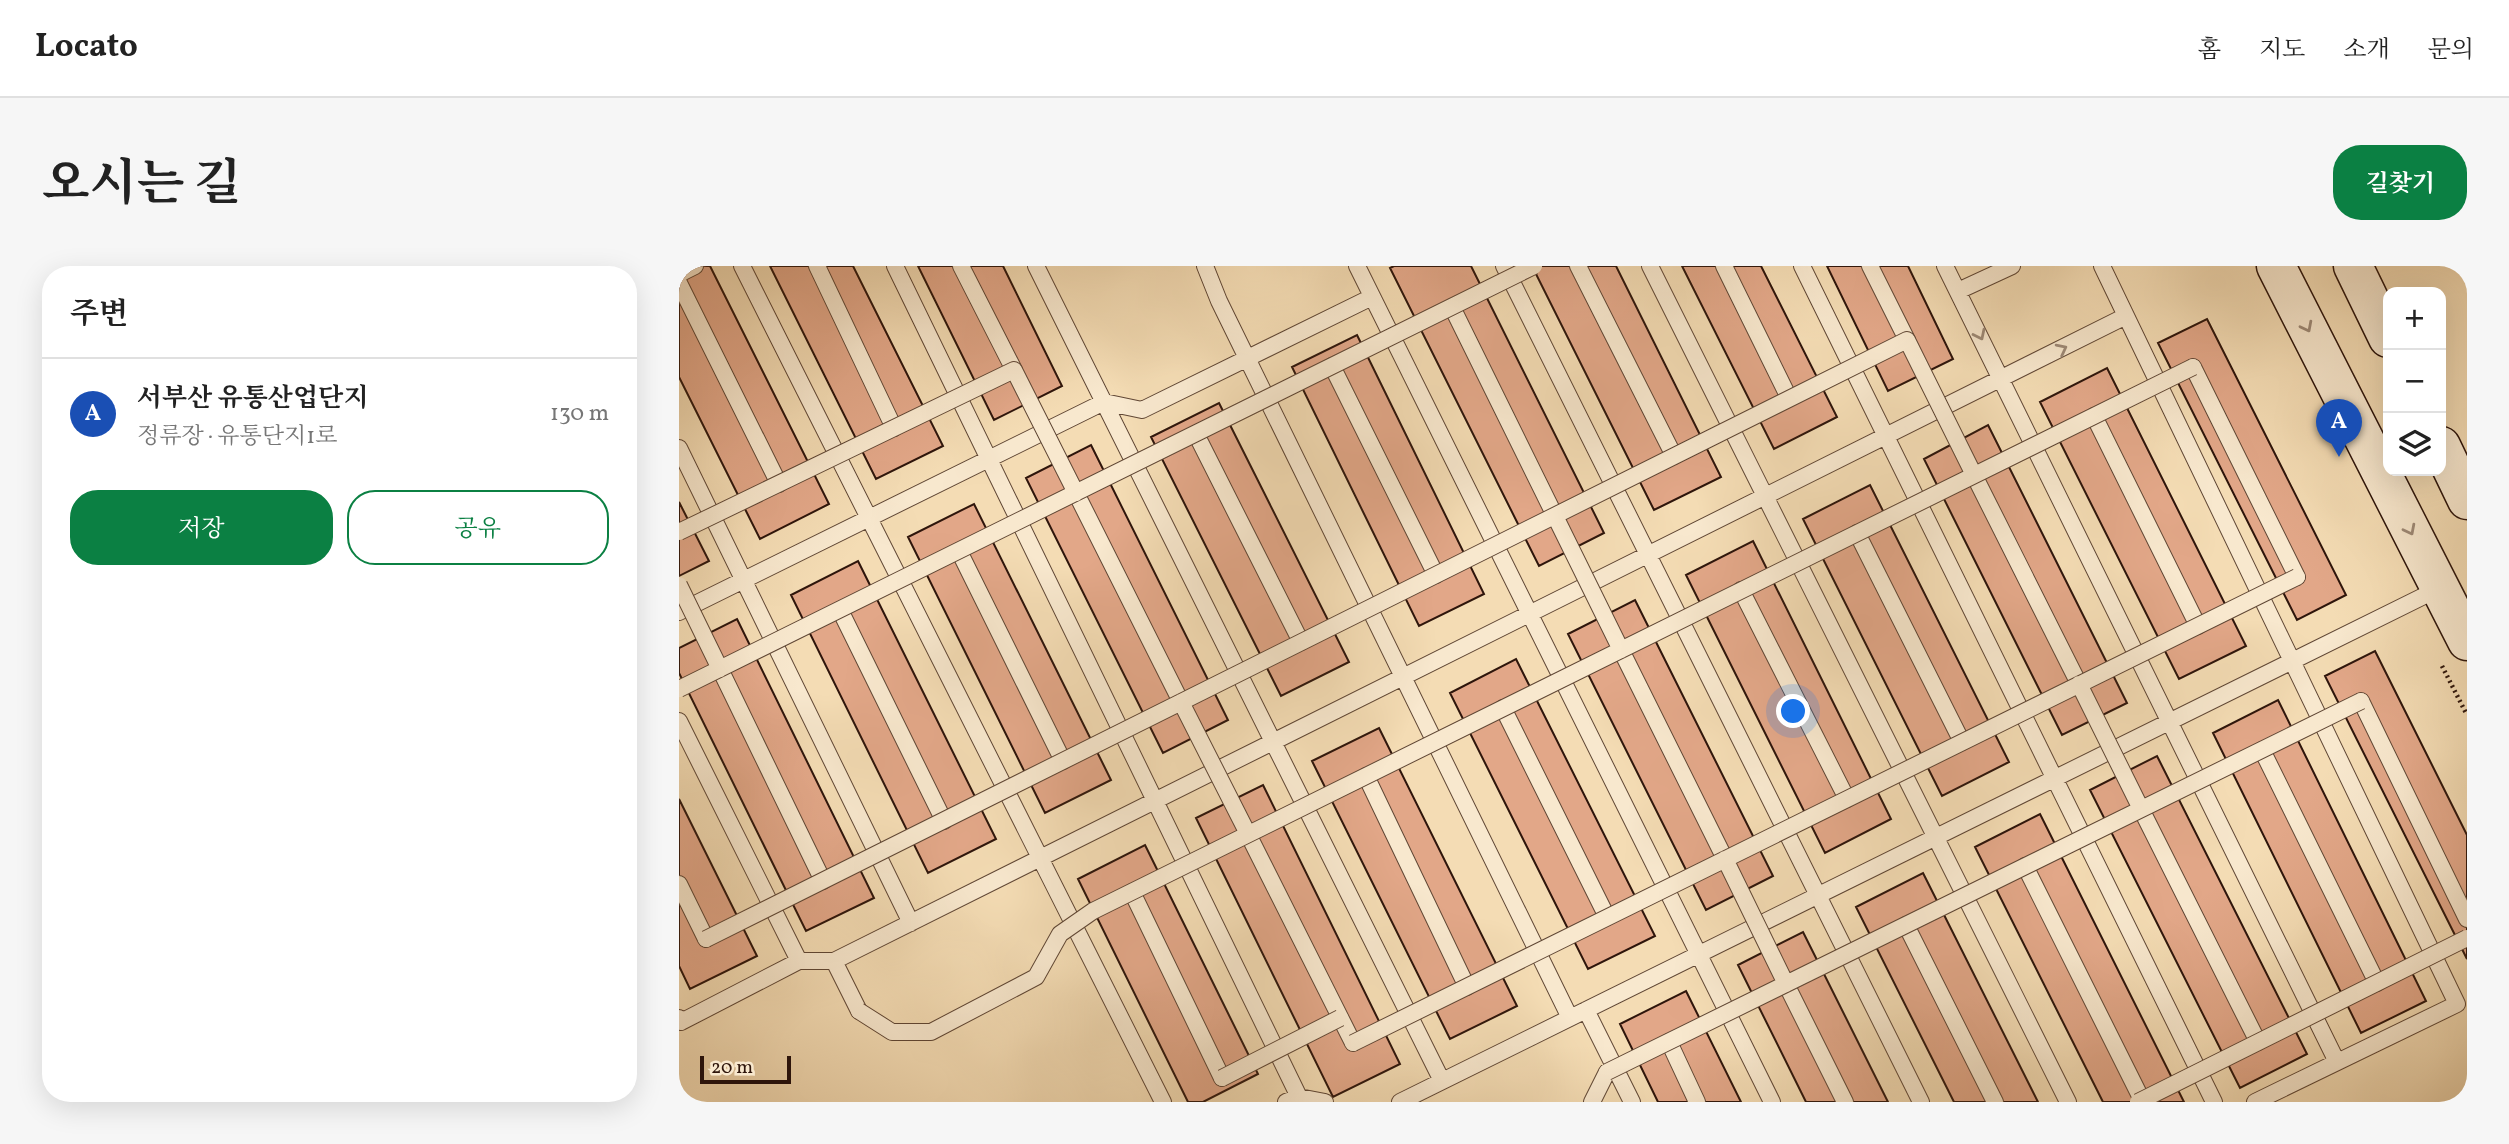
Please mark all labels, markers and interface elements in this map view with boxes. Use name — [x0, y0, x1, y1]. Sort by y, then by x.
text: Locato — [35, 25, 138, 71]
text: 홈 — [2198, 34, 2221, 68]
text: 지도 — [2259, 34, 2305, 68]
text: 소개 — [2343, 34, 2390, 68]
text: 문의 — [2428, 34, 2474, 68]
button: 길찾기 — [2333, 145, 2467, 220]
text: 오시는 길 — [42, 152, 241, 221]
map controls — [2383, 287, 2446, 476]
button: + — [2383, 287, 2446, 350]
text: 주변 — [70, 294, 128, 336]
one-way arrow — [2299, 320, 2313, 332]
one-way arrow — [1971, 328, 1985, 340]
one-way arrow — [2055, 343, 2067, 357]
button: − — [2383, 350, 2446, 413]
text: 서부산 유통산업단지 — [137, 381, 368, 417]
text: A — [85, 398, 101, 430]
text: 130 m — [550, 398, 609, 430]
pin: A — [2316, 399, 2362, 457]
button: layers — [2383, 413, 2446, 476]
text: 정류장 · 유통단지1로 — [137, 421, 337, 453]
button: 저장 — [70, 490, 333, 565]
button: 공유 — [347, 490, 609, 565]
one-way arrow — [2402, 523, 2416, 535]
your location — [1776, 694, 1810, 728]
scale bar — [700, 1053, 791, 1085]
text: 20 m — [711, 1055, 753, 1081]

